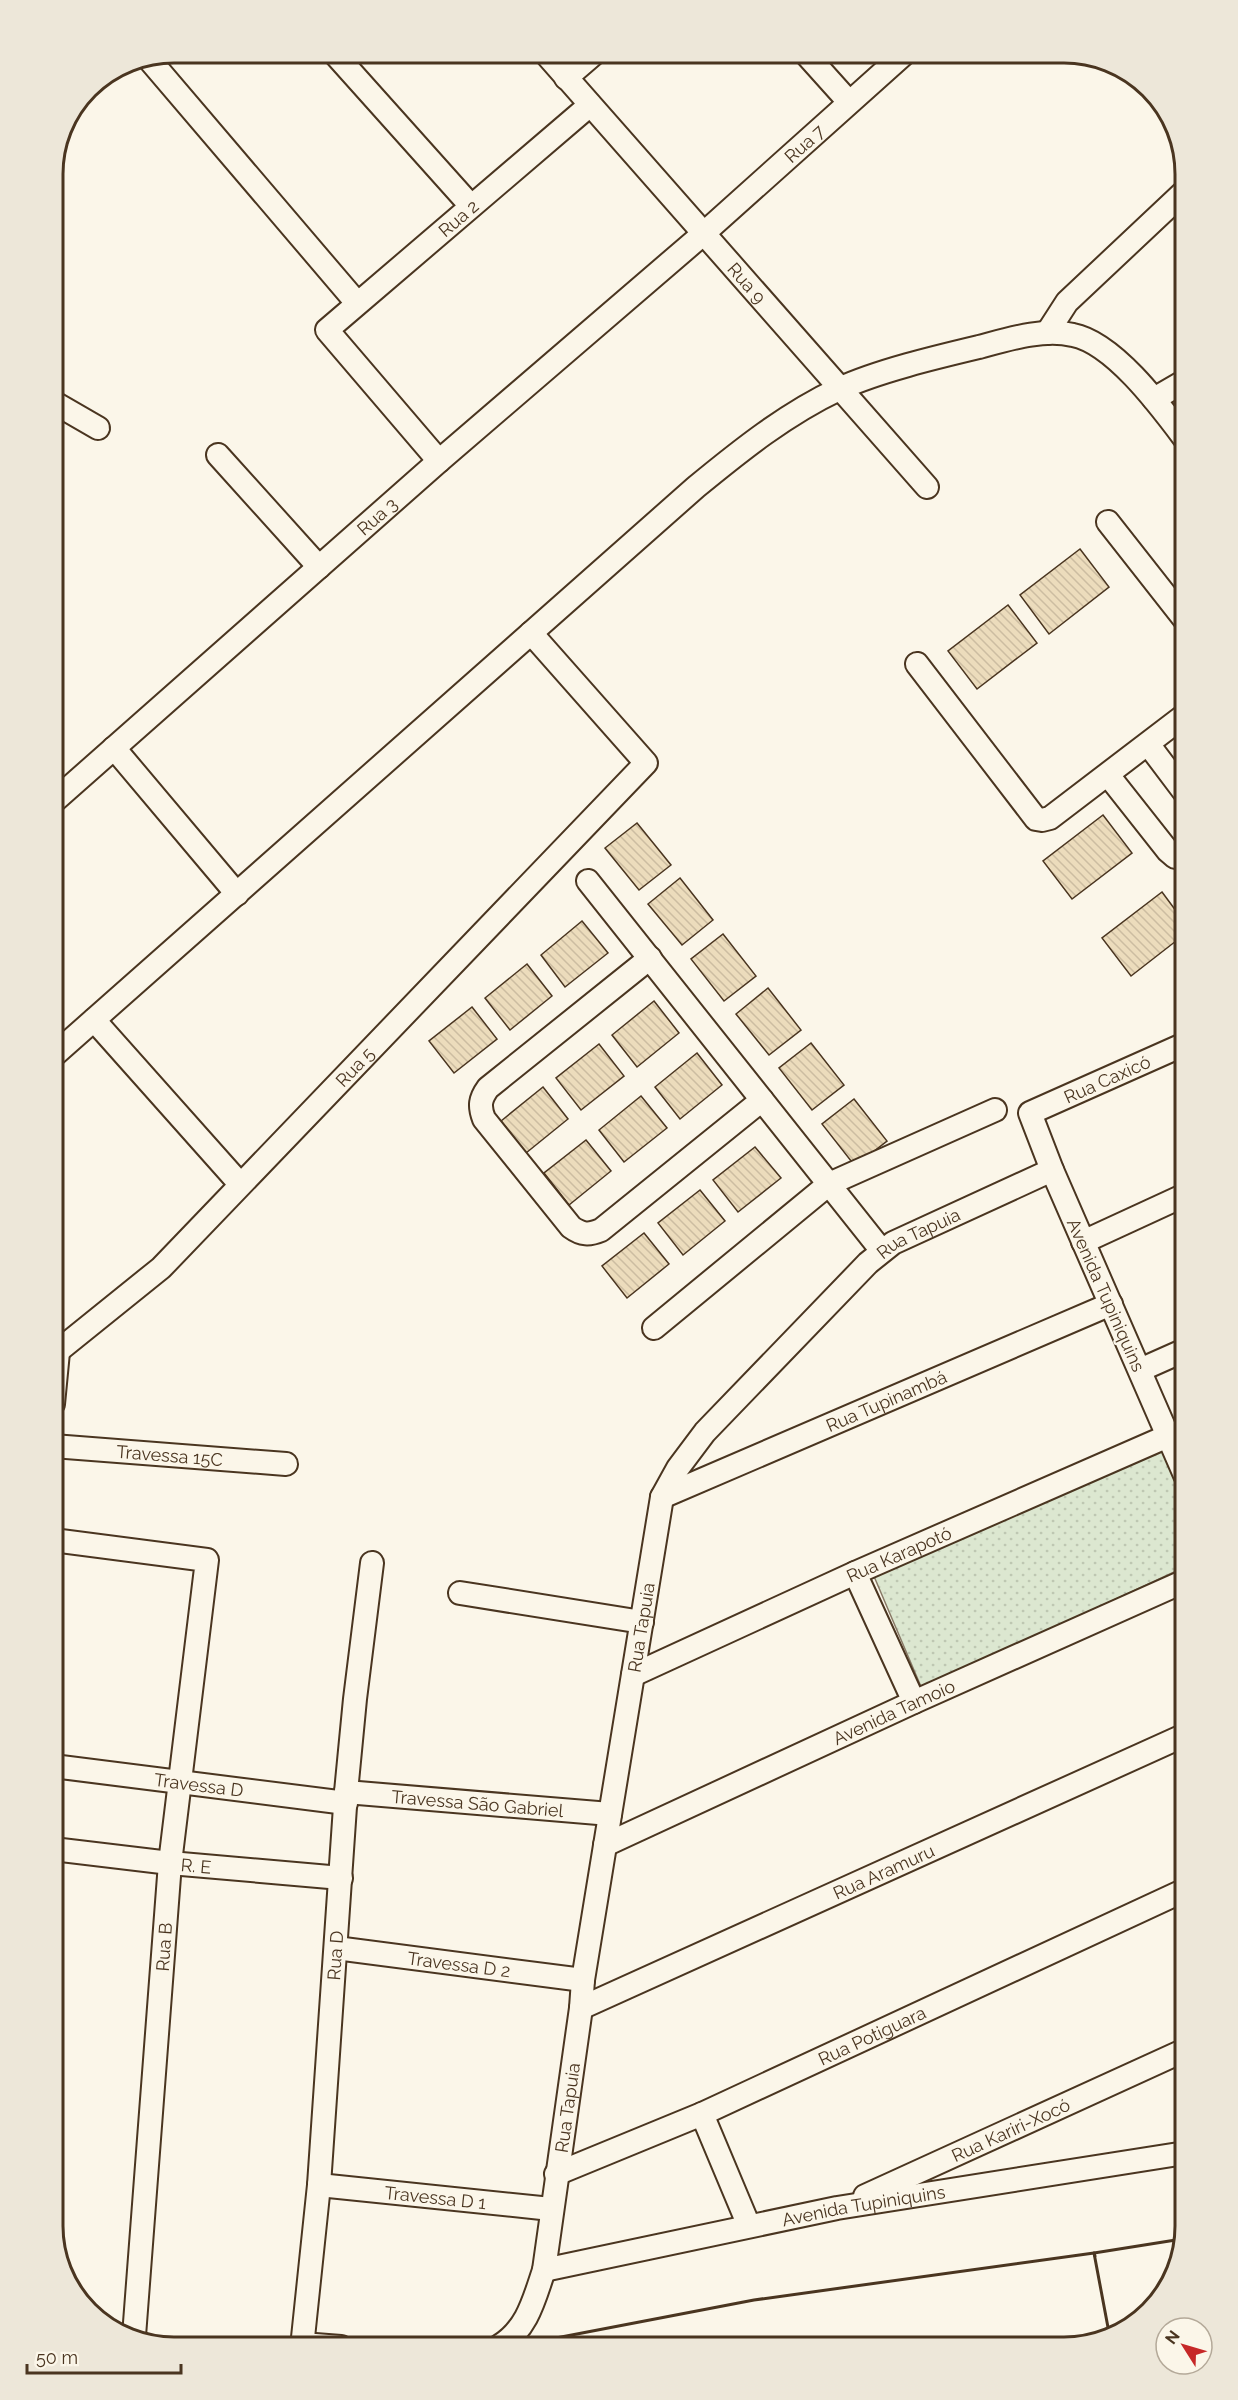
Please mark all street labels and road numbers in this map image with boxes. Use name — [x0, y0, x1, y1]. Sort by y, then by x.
street label: Rua 7 — [780, 120, 829, 167]
street label: Rua 2 — [434, 195, 483, 241]
street label: Rua 9 — [724, 258, 771, 307]
street label: Rua 3 — [352, 493, 401, 539]
street label: Rua 5 — [331, 1042, 378, 1091]
street label: Rua Caxicó — [1060, 1050, 1154, 1107]
street label: Rua Tapuia — [872, 1203, 963, 1263]
street label: Avenida Tupiniquins — [1063, 1215, 1149, 1375]
street label: Rua Tupinambá — [823, 1365, 950, 1436]
street label: Travessa 15C — [116, 1440, 224, 1470]
street label: Rua Karapotó — [843, 1522, 955, 1586]
street label: Rua Tapuia — [623, 1581, 658, 1674]
street label: Avenida Tamoio — [829, 1675, 958, 1749]
street label: Travessa D — [153, 1768, 245, 1800]
street label: Travessa São Gabriel — [391, 1785, 564, 1821]
street label: Rua Aramuru — [830, 1839, 937, 1903]
street label: R. E — [180, 1853, 212, 1877]
street label: Rua B — [152, 1922, 176, 1972]
street label: Rua D — [323, 1930, 347, 1981]
street label: Travessa D 2 — [406, 1947, 512, 1981]
street label: Rua Potiguara — [815, 2001, 929, 2069]
street label: Rua Tapuia — [550, 2061, 584, 2154]
street label: Rua Kariri-Xocó — [948, 2093, 1073, 2166]
street label: Travessa D 1 — [384, 2181, 487, 2213]
street label: Avenida Tupiniquins — [780, 2181, 947, 2230]

